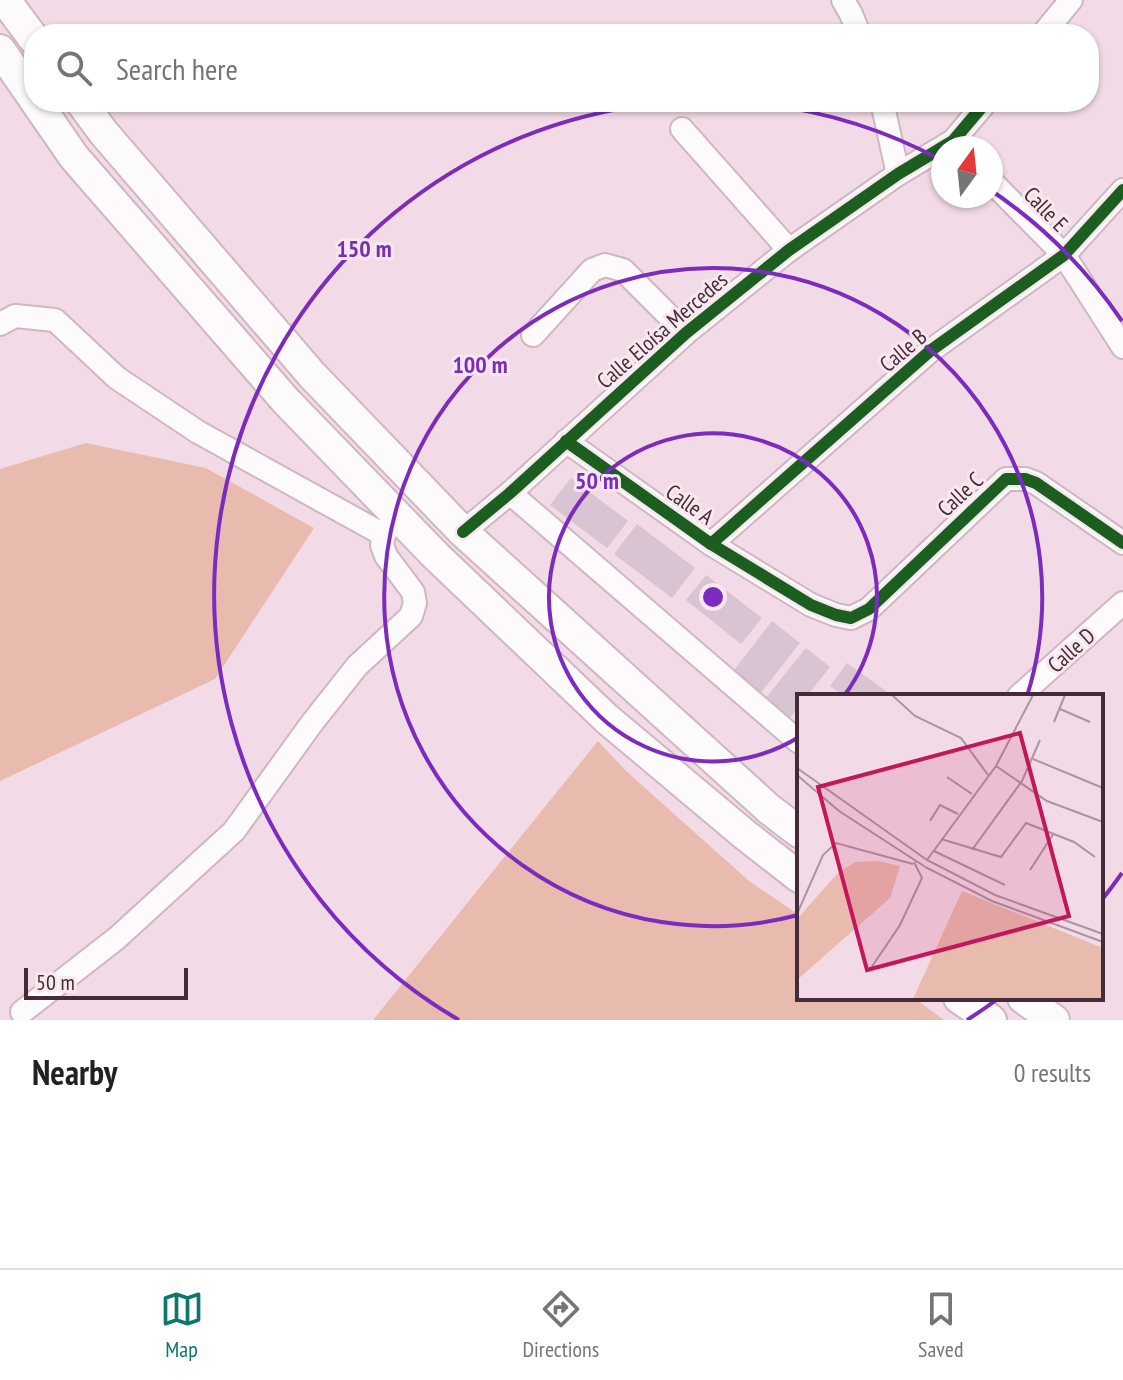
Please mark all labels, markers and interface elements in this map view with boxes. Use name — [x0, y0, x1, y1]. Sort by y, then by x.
search box — [24, 24, 1099, 112]
icon: search — [52, 46, 96, 90]
text: Search here — [116, 49, 238, 88]
north arrow — [931, 136, 1003, 208]
street label: Calle E — [1018, 181, 1074, 237]
text: 150 m — [336, 233, 392, 264]
street label: Calle Eloísa Mercedes — [591, 266, 733, 394]
street label: Calle B — [874, 322, 932, 378]
text: 100 m — [452, 349, 508, 380]
text: 50 m — [575, 465, 619, 496]
street label: Calle C — [931, 466, 989, 522]
street label: Calle A — [661, 478, 720, 531]
centre of rings — [699, 583, 727, 611]
street label: Calle D — [1042, 621, 1100, 679]
inset map — [797, 694, 1103, 1000]
scale bar — [24, 964, 188, 1000]
text: 50 m — [36, 968, 75, 996]
text: Nearby — [32, 1050, 117, 1094]
text: 0 results — [1014, 1056, 1091, 1089]
tab: Map — [160, 1287, 204, 1363]
tab: Directions — [523, 1287, 599, 1363]
tab: Saved — [918, 1287, 963, 1363]

